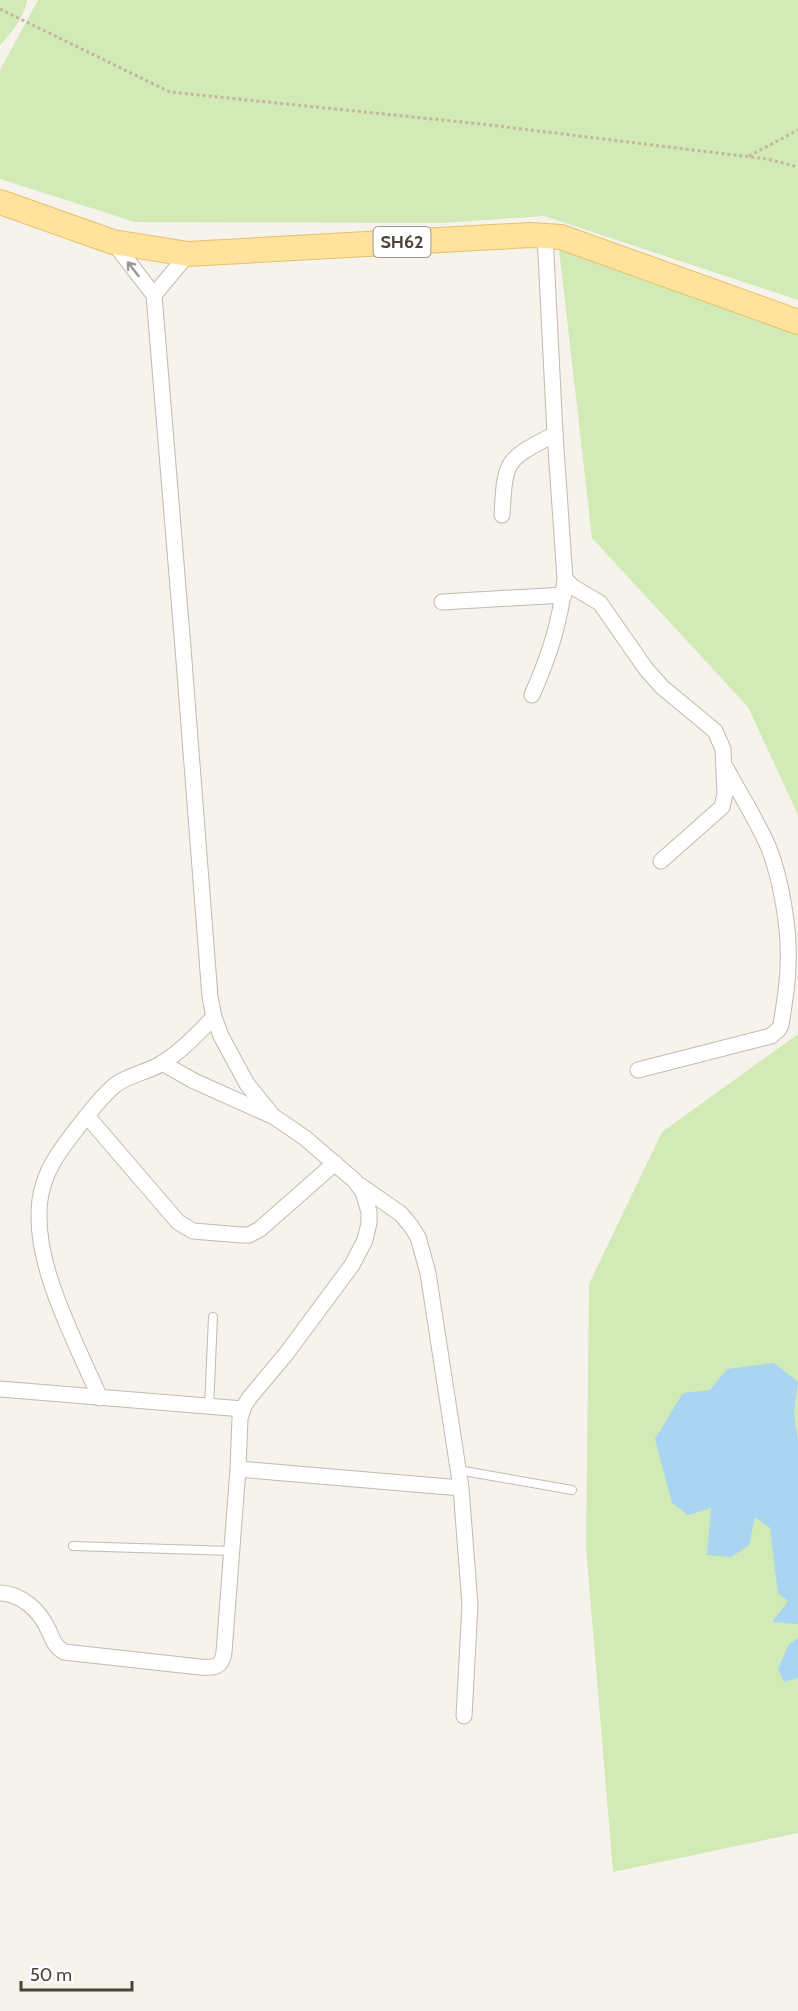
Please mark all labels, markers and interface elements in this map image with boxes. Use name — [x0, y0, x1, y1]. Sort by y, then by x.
road number: SH62 — [374, 227, 430, 257]
one-way arrow — [127, 261, 140, 277]
scale bar — [21, 1954, 132, 1992]
text: 50 m — [30, 1964, 72, 1986]

